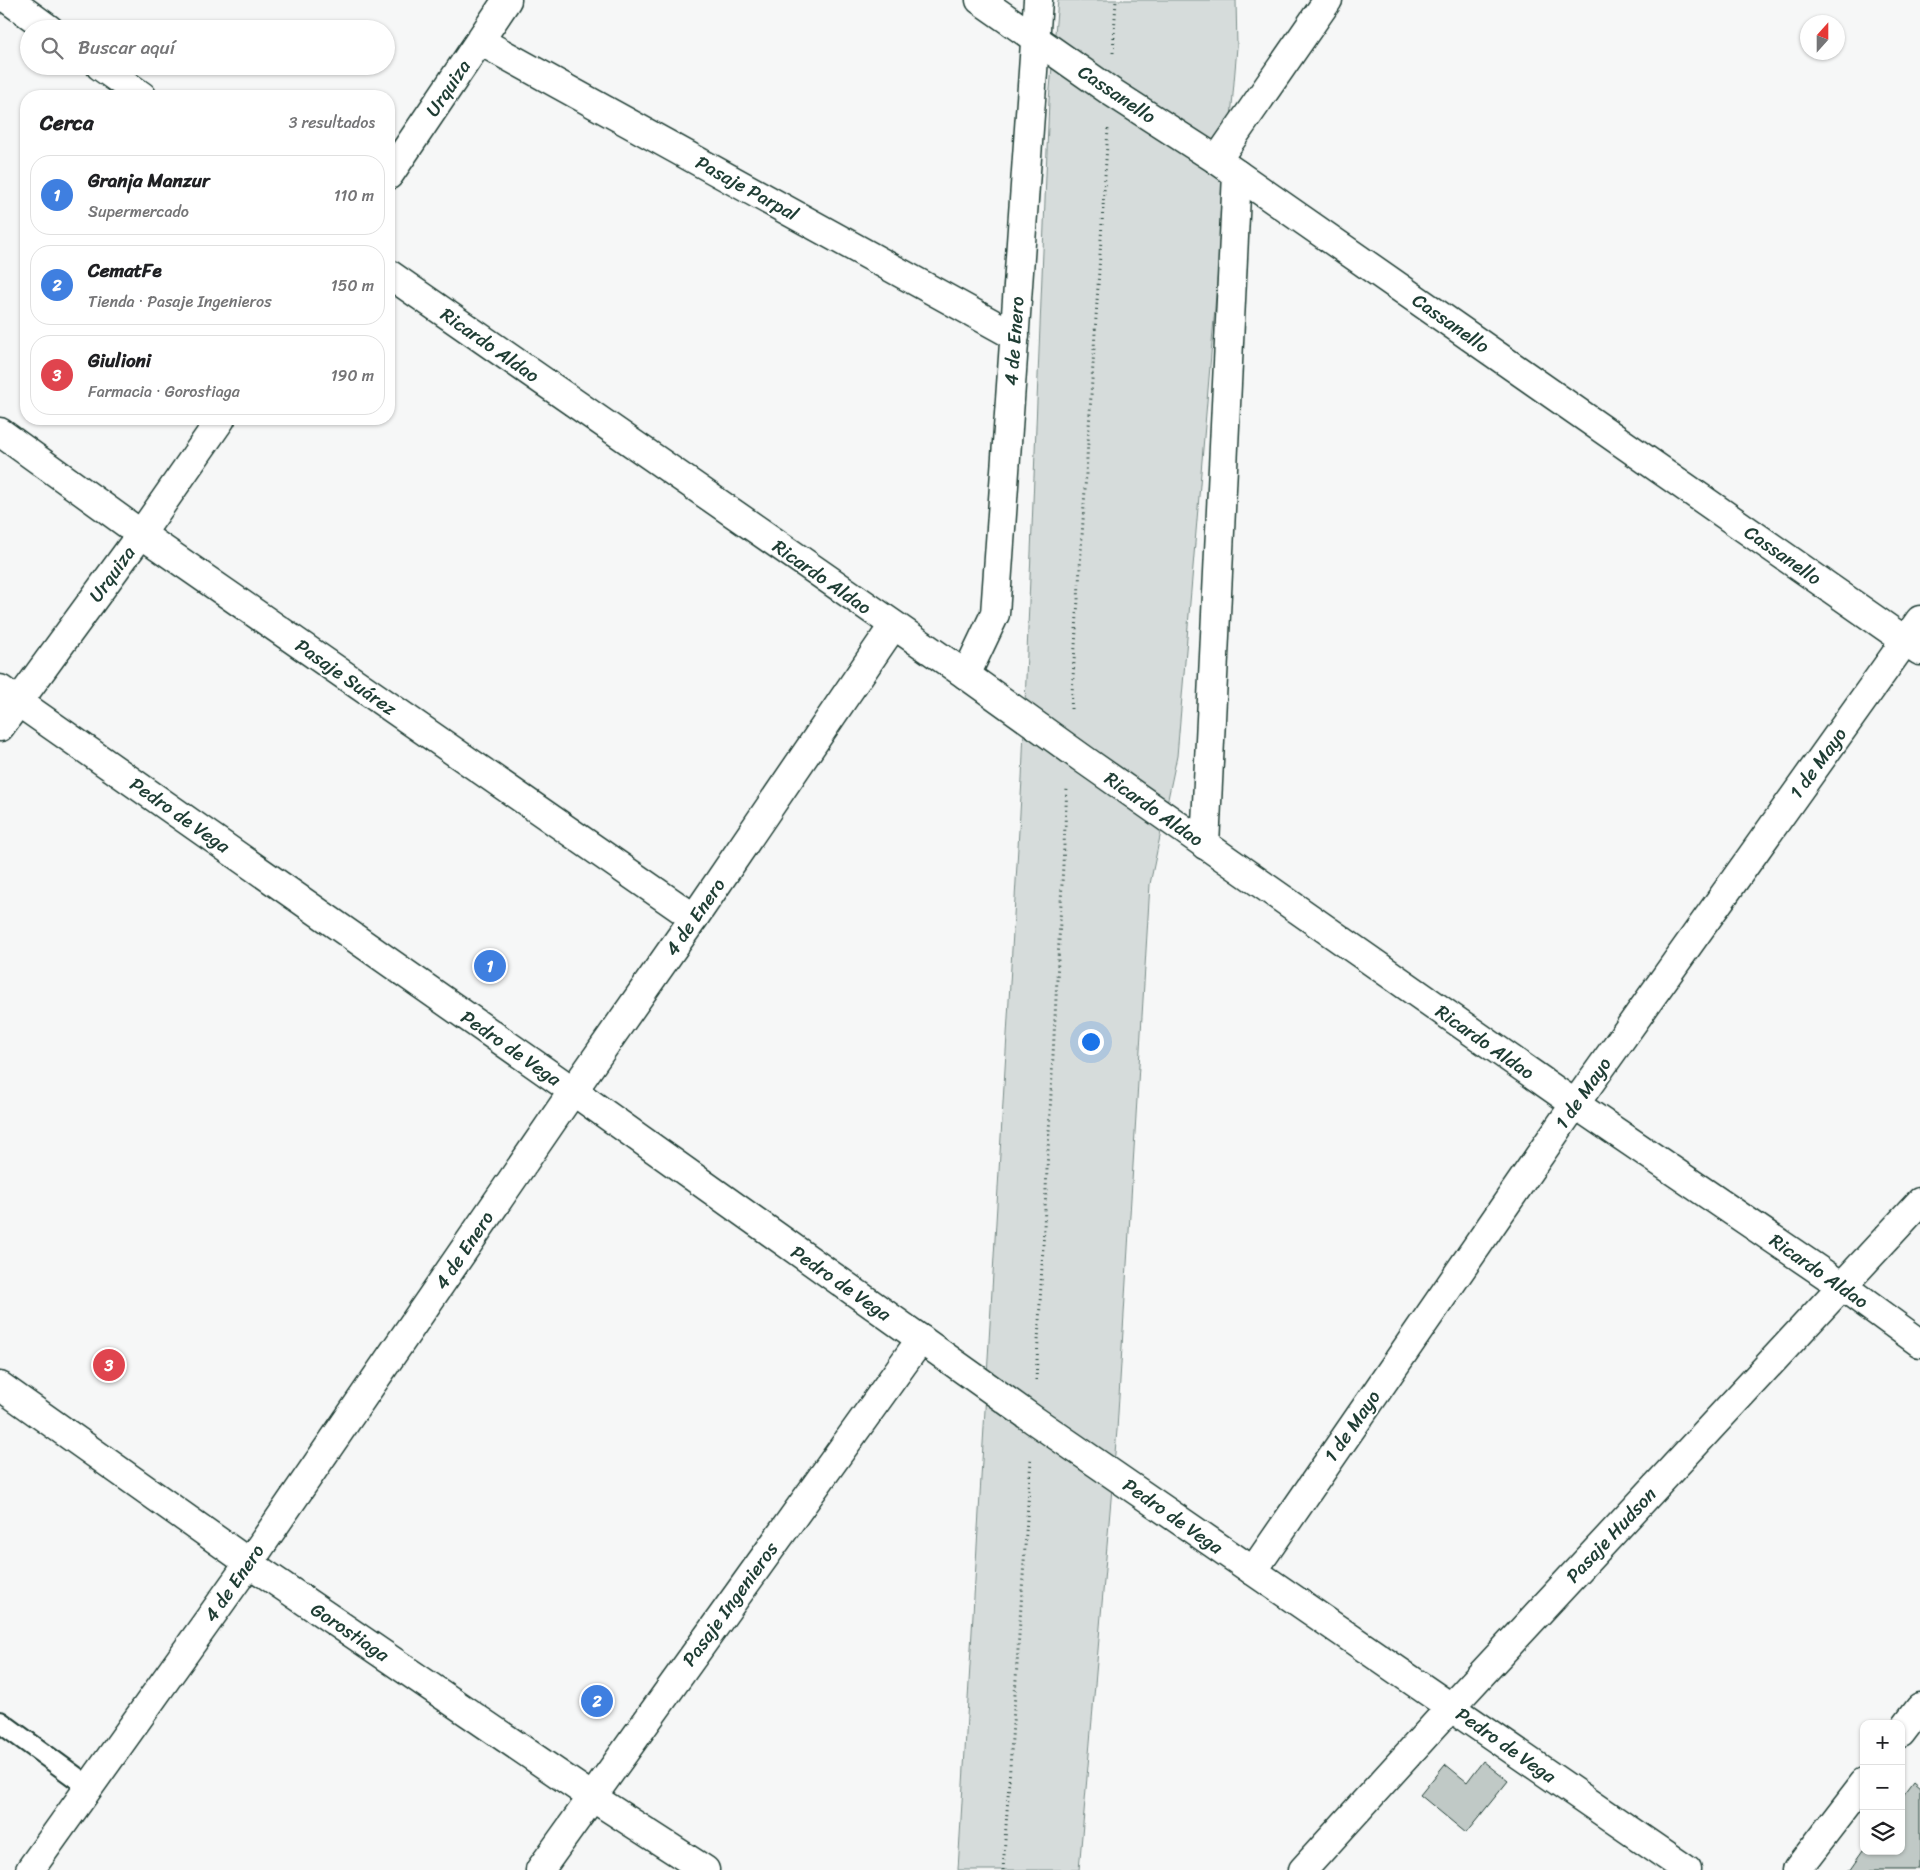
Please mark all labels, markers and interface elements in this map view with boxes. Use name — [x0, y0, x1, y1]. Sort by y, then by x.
north arrow — [1800, 15, 1845, 60]
search box — [20, 20, 395, 75]
text: Buscar aquí — [78, 31, 175, 64]
icon: search — [38, 34, 66, 62]
street label: Urquiza — [417, 52, 480, 124]
street label: Cassanello — [1071, 56, 1163, 133]
text: Cerca — [40, 104, 94, 142]
text: 3 resultados — [289, 108, 375, 137]
street label: Pasaje Parpal — [689, 146, 805, 230]
text: Granja Manzur — [88, 164, 210, 197]
text: 1 — [54, 181, 60, 210]
text: 110 m — [334, 181, 374, 210]
text: Supermercado — [88, 197, 189, 226]
text: CematFe — [88, 254, 162, 287]
text: 2 — [52, 271, 62, 300]
text: 150 m — [331, 271, 374, 300]
street label: Cassanello — [1405, 284, 1497, 362]
text: Tienda · Pasaje Ingenieros — [88, 287, 272, 316]
street label: 4 de Enero — [994, 295, 1034, 387]
street label: Ricardo Aldao — [433, 298, 547, 392]
text: Giulioni — [88, 344, 151, 377]
text: 3 — [53, 361, 61, 390]
text: 190 m — [331, 361, 374, 390]
text: Farmacia · Gorostiaga — [88, 377, 240, 406]
street label: Cassanello — [1737, 516, 1829, 594]
street label: Ricardo Aldao — [765, 530, 879, 624]
street label: Urquiza — [80, 538, 144, 609]
street label: Pasaje Suárez — [288, 630, 405, 725]
street label: 1 de Mayo — [1781, 720, 1855, 806]
street label: Ricardo Aldao — [1097, 762, 1211, 856]
street label: Pedro de Vega — [123, 768, 238, 862]
street label: 4 de Enero — [656, 871, 734, 963]
pin: 1 — [474, 947, 506, 985]
street label: Ricardo Aldao — [1428, 995, 1542, 1089]
street label: Pedro de Vega — [454, 1001, 569, 1095]
your location — [1078, 1029, 1104, 1055]
street label: 1 de Mayo — [1546, 1050, 1620, 1136]
street label: 4 de Enero — [425, 1204, 503, 1296]
street label: Ricardo Aldao — [1762, 1224, 1876, 1318]
street label: Pedro de Vega — [784, 1236, 899, 1330]
pin: 3 — [93, 1346, 125, 1384]
street label: 1 de Mayo — [1315, 1383, 1389, 1469]
street label: Pedro de Vega — [1116, 1469, 1231, 1563]
street label: Pasaje Hudson — [1557, 1479, 1665, 1591]
street label: Pasaje Ingenieros — [673, 1534, 787, 1673]
street label: 4 de Enero — [195, 1537, 273, 1629]
street label: Gorostiaga — [304, 1593, 397, 1671]
pin: 2 — [581, 1682, 613, 1720]
street label: Pedro de Vega — [1449, 1698, 1564, 1792]
map controls — [1860, 1720, 1905, 1855]
button: + — [1860, 1720, 1905, 1765]
button: − — [1860, 1765, 1905, 1810]
button: layers — [1860, 1810, 1905, 1855]

